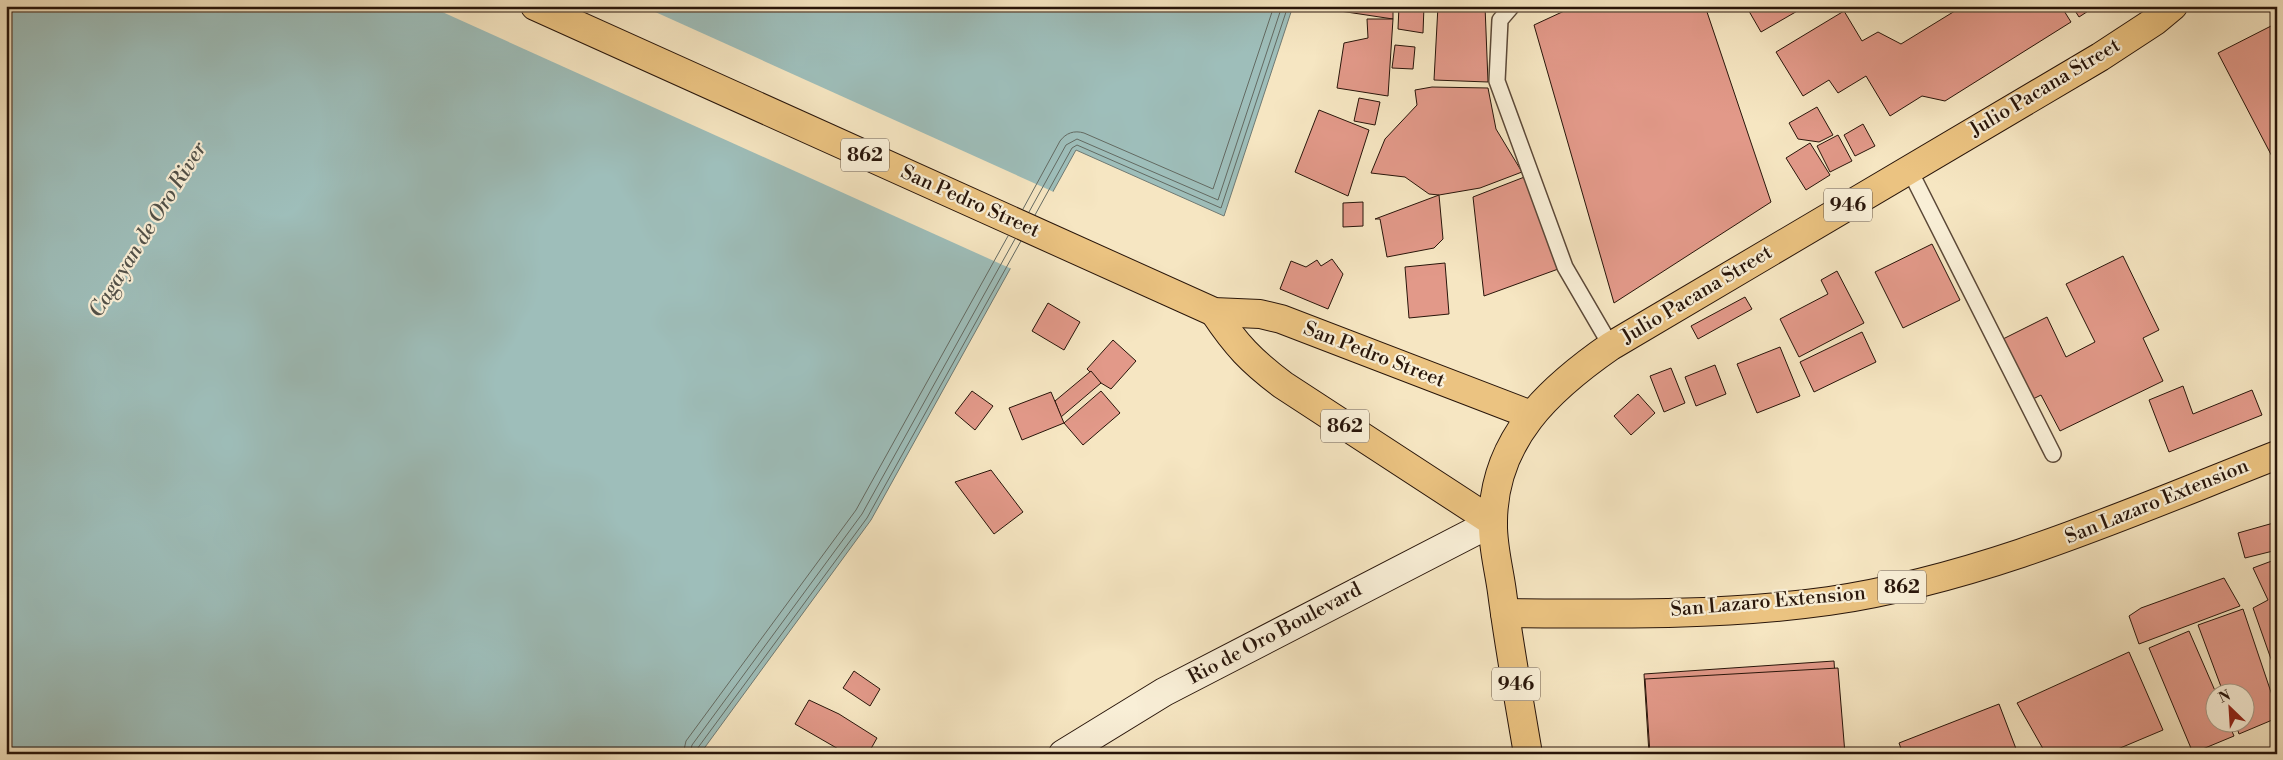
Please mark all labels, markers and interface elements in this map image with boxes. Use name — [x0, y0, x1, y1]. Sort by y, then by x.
street label: Julio Pacana Street — [1964, 33, 2125, 143]
water label: Cagayan de Oro River — [83, 137, 213, 323]
road number: 862 — [841, 138, 889, 172]
street label: San Pedro Street — [897, 160, 1043, 244]
road number: 946 — [1824, 188, 1872, 222]
street label: Julio Pacana Street — [1616, 240, 1777, 350]
street label: San Pedro Street — [1300, 317, 1448, 393]
road number: 862 — [1321, 410, 1369, 442]
street label: San Lazaro Extension — [2062, 454, 2253, 550]
road number: 862 — [1878, 570, 1926, 604]
street label: Rio de Oro Boulevard — [1184, 577, 1367, 690]
street label: San Lazaro Extension — [1669, 581, 1867, 623]
road number: 946 — [1492, 668, 1540, 701]
north arrow — [2206, 682, 2256, 732]
text: N — [2216, 687, 2234, 708]

